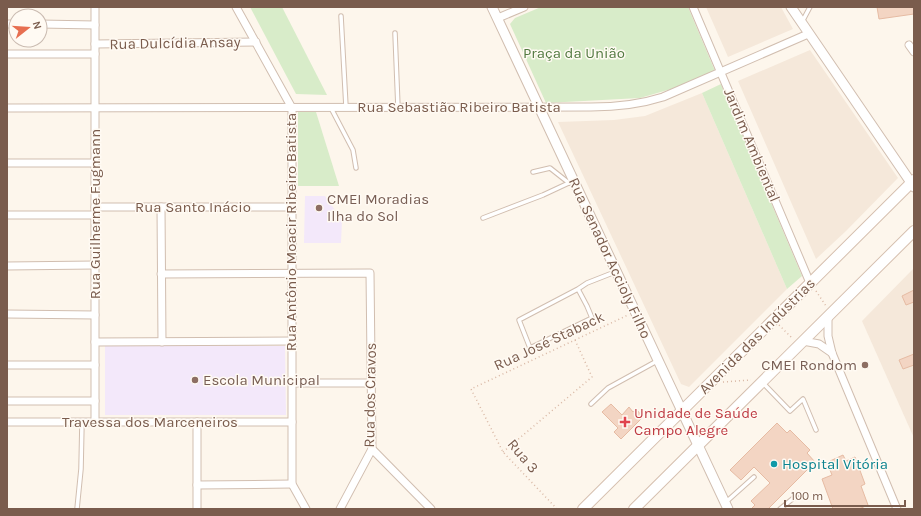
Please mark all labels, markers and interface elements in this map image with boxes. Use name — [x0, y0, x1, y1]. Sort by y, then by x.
north arrow — [8, 8, 48, 48]
text: N — [30, 20, 44, 31]
street label: Rua Dulcídia Ansay — [109, 33, 241, 53]
park label: Praça da União — [523, 44, 625, 62]
street label: Jardim Ambiental — [720, 86, 784, 204]
street label: Rua Sebastião Ribeiro Batista — [357, 98, 561, 116]
street label: Rua Antônio Moacir Ribeiro Batista — [282, 113, 300, 351]
street label: Rua Guilherme Fugmann — [86, 129, 104, 299]
street label: Rua Senador Accioly Filho — [565, 175, 655, 341]
place label: CMEI Moradias Ilha do Sol — [327, 190, 429, 225]
street label: Rua Santo Inácio — [135, 198, 251, 216]
marker: CMEI Moradias Ilha do Sol — [314, 203, 324, 213]
street label: Avenida das Indústrias — [695, 274, 819, 398]
street label: Rua José Staback — [491, 308, 607, 374]
street label: Rua dos Cravos — [360, 342, 380, 448]
place label: CMEI Rondom — [761, 356, 857, 374]
marker: CMEI Rondom — [860, 360, 870, 370]
place label: Escola Municipal — [203, 371, 320, 389]
marker: Escola Municipal — [190, 375, 200, 385]
place label: Unidade de Saúde Campo Alegre — [634, 404, 758, 439]
street label: Travessa dos Marceneiros — [62, 413, 238, 431]
marker: Unidade de Saúde Campo Alegre — [619, 416, 631, 428]
street label: Rua 3 — [504, 435, 542, 477]
place label: Hospital Vitória — [782, 455, 888, 473]
marker: Hospital Vitória — [769, 459, 779, 469]
scale bar — [785, 482, 905, 508]
text: 100 m — [791, 489, 823, 503]

